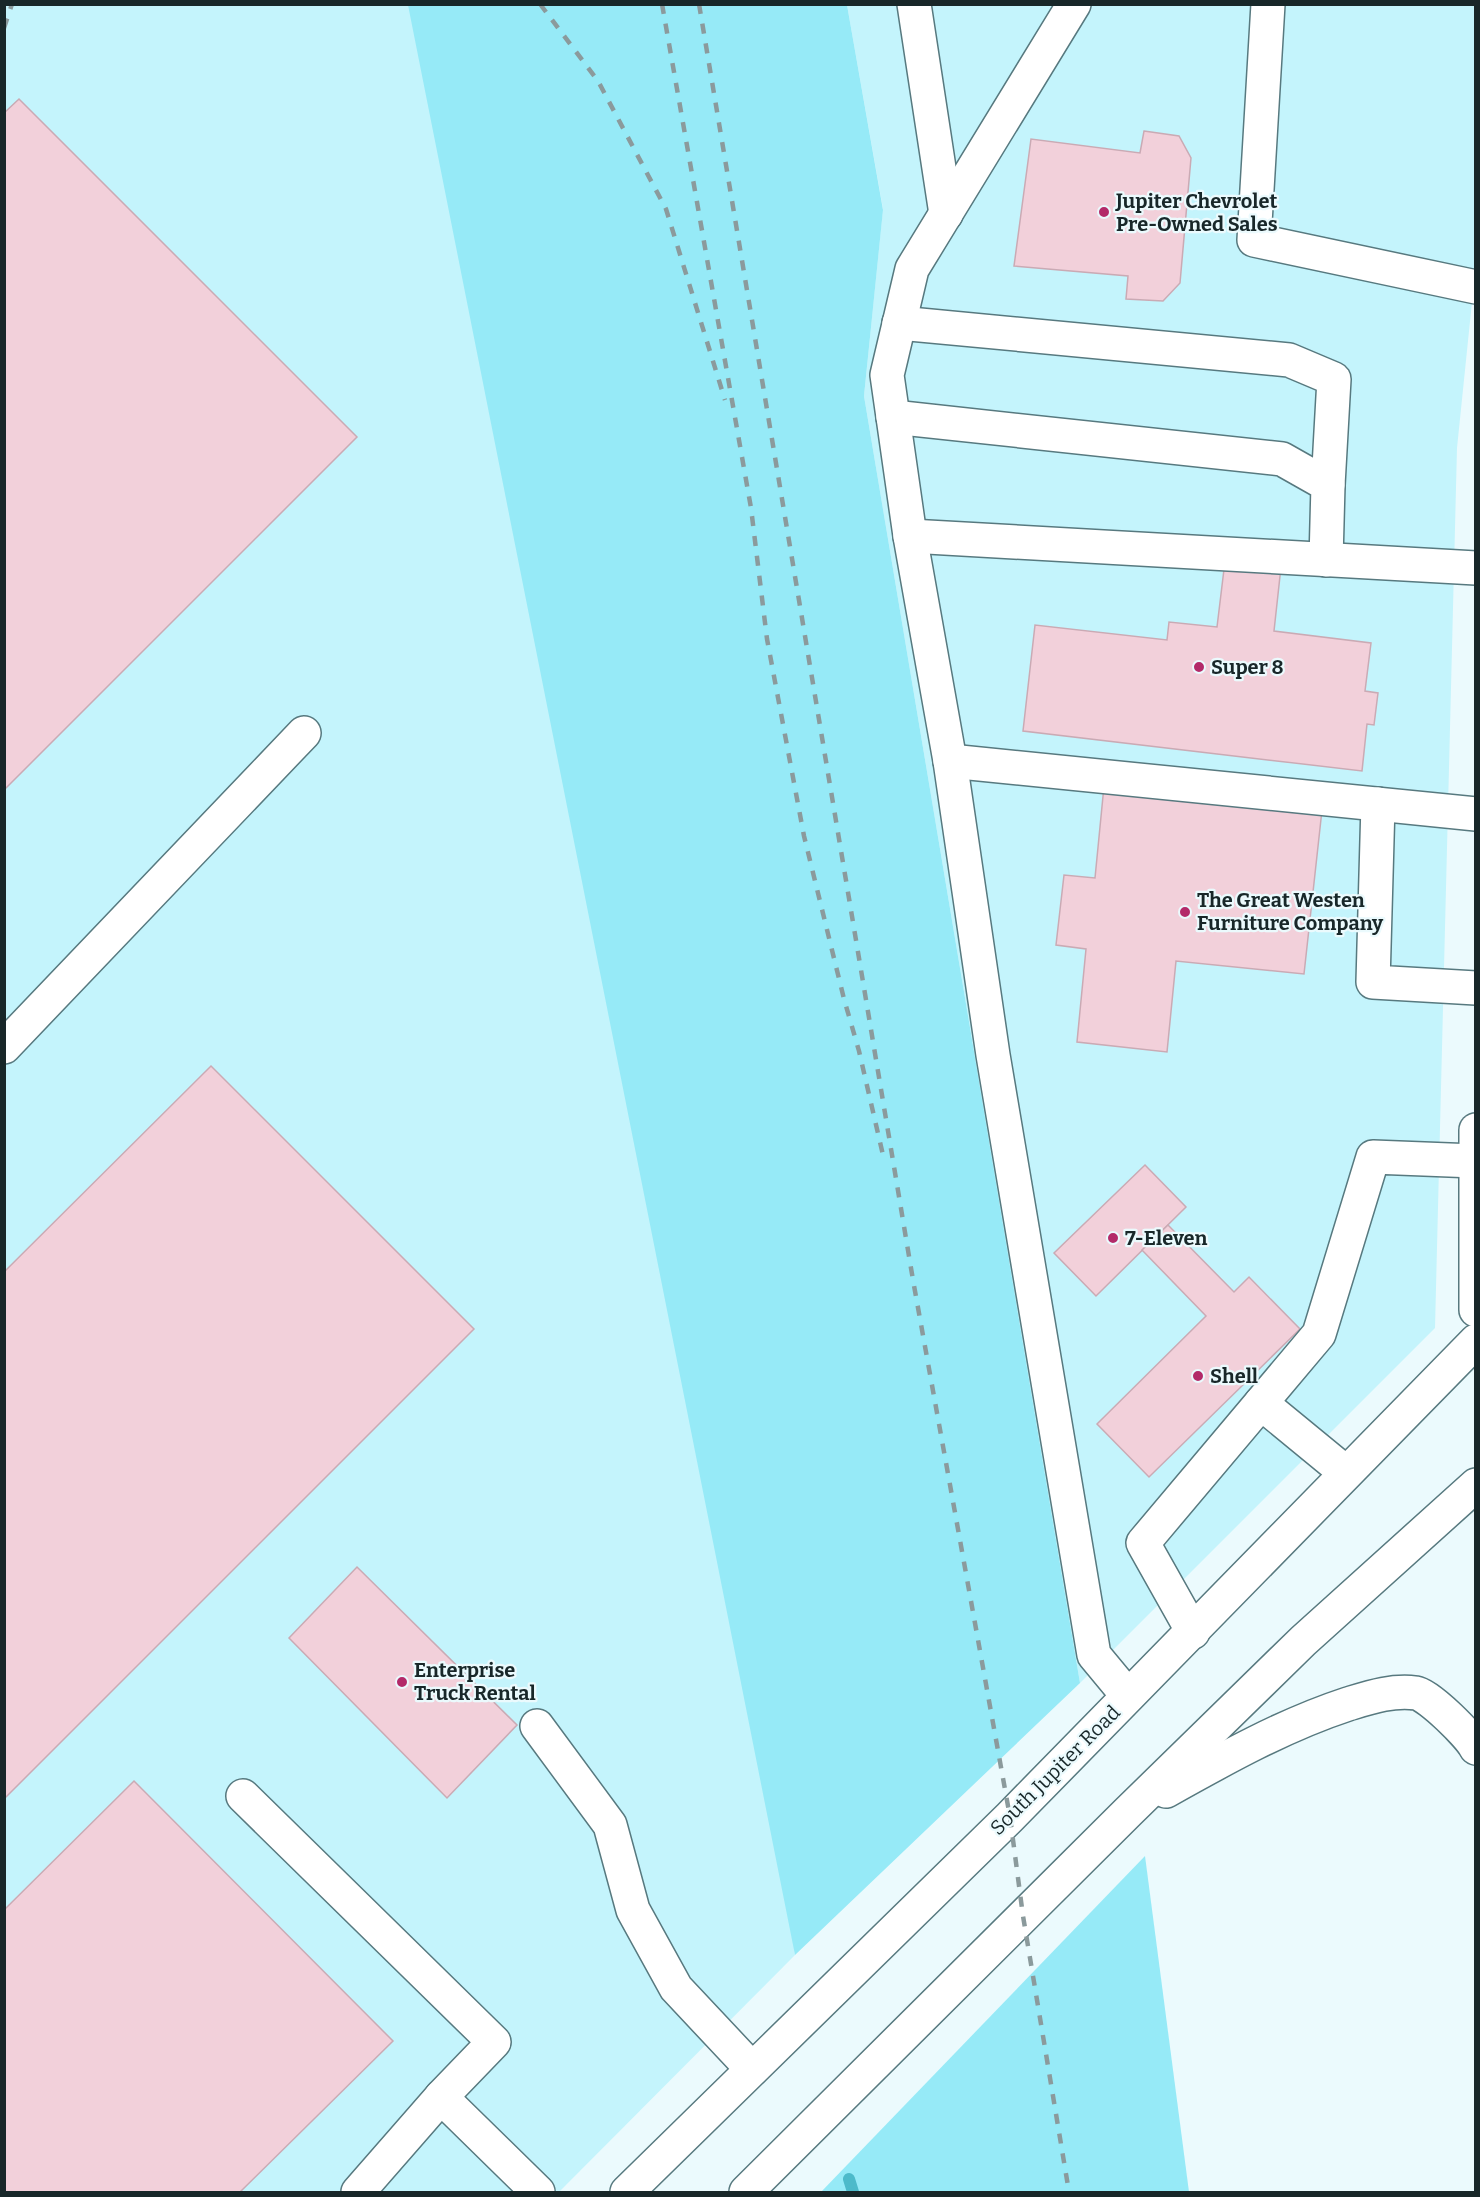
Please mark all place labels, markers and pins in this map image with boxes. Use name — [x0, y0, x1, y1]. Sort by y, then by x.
place label: Jupiter Chevrolet Pre-Owned Sales — [1115, 189, 1278, 236]
marker: Jupiter Chevrolet Pre-Owned Sales — [1097, 205, 1111, 219]
place label: Super 8 — [1211, 655, 1284, 679]
marker: Super 8 — [1192, 660, 1206, 674]
place label: The Great Westen Furniture Company — [1197, 888, 1384, 935]
marker: The Great Westen Furniture Company — [1178, 905, 1192, 919]
place label: 7-Eleven — [1125, 1226, 1207, 1250]
marker: 7-Eleven — [1106, 1231, 1120, 1245]
place label: Shell — [1210, 1364, 1258, 1388]
marker: Shell — [1191, 1369, 1205, 1383]
place label: Enterprise Truck Rental — [414, 1658, 536, 1705]
marker: Enterprise Truck Rental — [395, 1675, 409, 1689]

